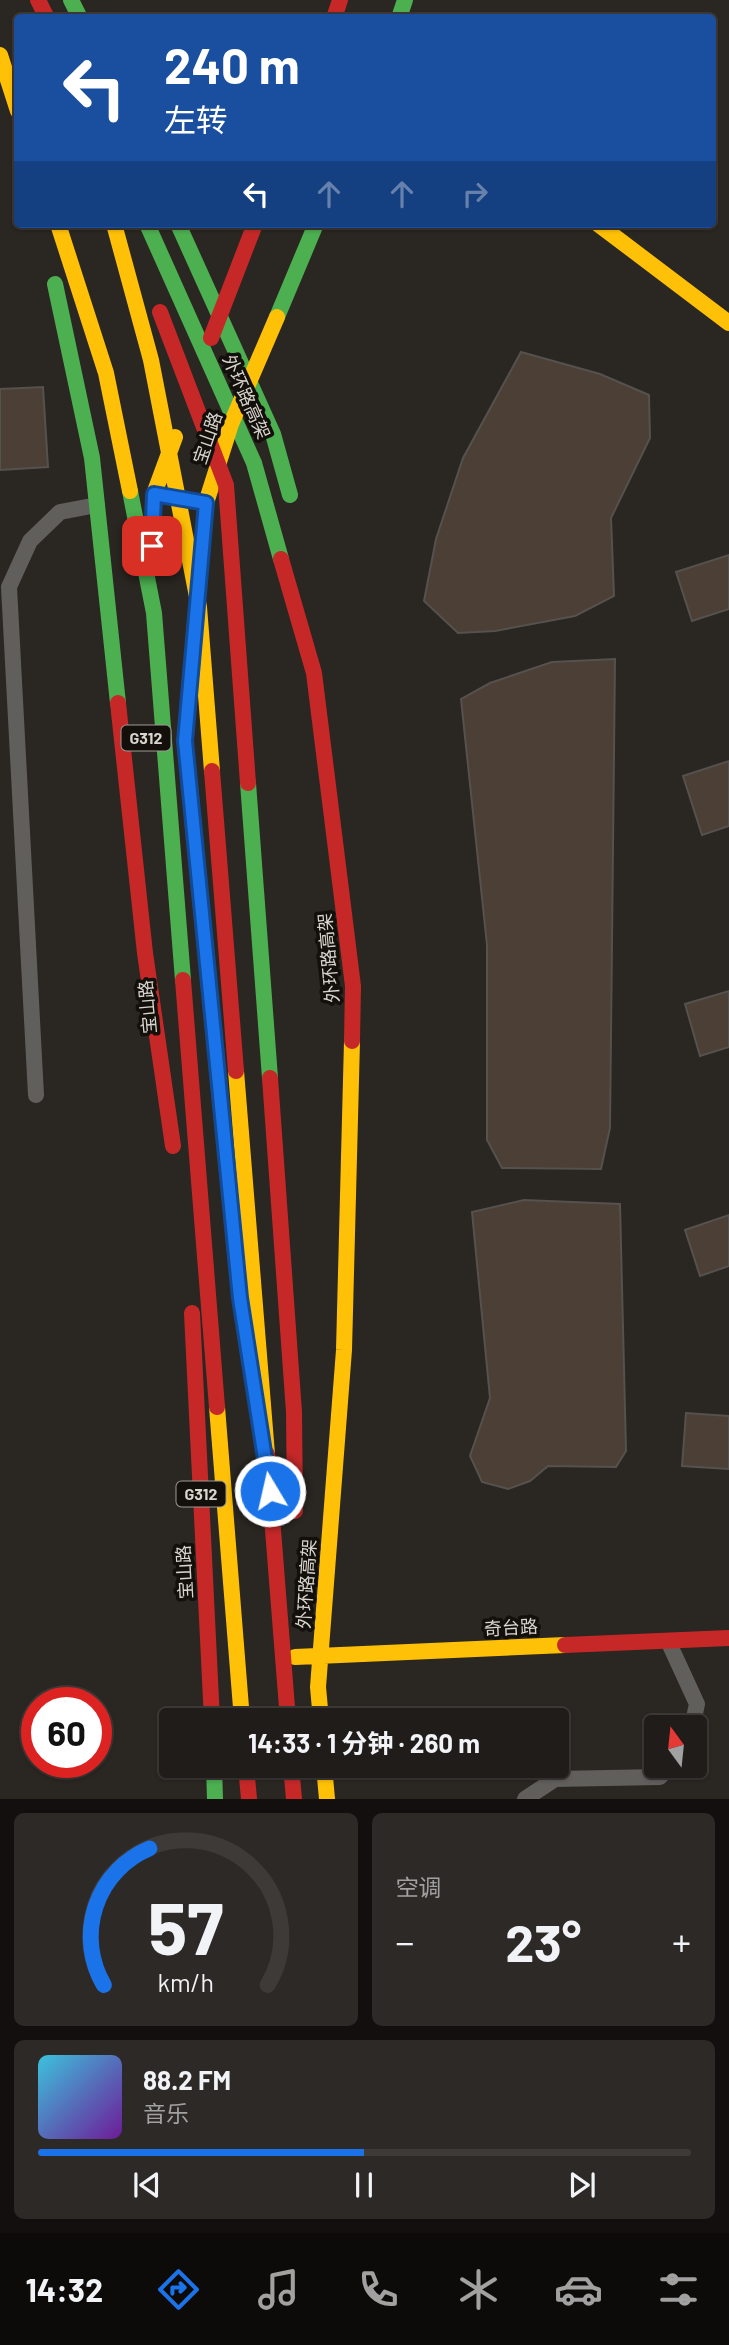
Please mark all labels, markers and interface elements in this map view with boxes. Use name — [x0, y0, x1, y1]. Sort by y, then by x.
text: 240 m — [164, 35, 300, 94]
icon: left — [49, 42, 140, 133]
text: 左转 — [164, 100, 228, 138]
icon: left — [237, 175, 275, 213]
icon: ahead — [310, 175, 348, 213]
icon: ahead — [383, 175, 421, 213]
icon: right — [456, 175, 494, 213]
street label: 外环路高架 — [219, 351, 275, 442]
street label: 宝山路 — [188, 409, 226, 467]
pin — [122, 516, 182, 576]
icon: arrive — [133, 527, 171, 565]
road number: G312 — [122, 726, 170, 750]
street label: 外环路高架 — [313, 912, 343, 1004]
street label: 宝山路 — [134, 979, 160, 1035]
position arrow — [233, 1454, 307, 1528]
road number: G312 — [176, 1482, 226, 1506]
street label: 外环路高架 — [292, 1538, 320, 1630]
street label: 宝山路 — [172, 1545, 196, 1600]
street label: 奇台路 — [483, 1615, 538, 1639]
speed limit sign: 60 — [21, 1687, 112, 1778]
north arrow — [644, 1715, 707, 1778]
map controls — [644, 1715, 707, 1778]
text: 14:33 · 1 分钟 · 260 m — [248, 1727, 480, 1758]
text: 空调 — [396, 1873, 442, 1901]
text: 57 — [148, 1883, 223, 1971]
text: 23° — [505, 1910, 581, 1972]
text: − — [396, 1918, 415, 1964]
text: + — [672, 1918, 691, 1964]
text: km/h — [157, 1967, 214, 1997]
text: 88.2 FM — [143, 2064, 231, 2095]
text: 音乐 — [143, 2099, 189, 2127]
icon: previous — [128, 2166, 166, 2204]
icon: pause — [345, 2166, 383, 2204]
icon: next — [563, 2166, 601, 2204]
icon: directions — [154, 2265, 203, 2314]
icon: music — [254, 2265, 303, 2314]
icon: phone — [354, 2265, 403, 2314]
icon: climate — [454, 2265, 503, 2314]
icon: car — [554, 2265, 603, 2314]
icon: filters — [654, 2265, 703, 2314]
text: 14:32 — [26, 2270, 103, 2308]

